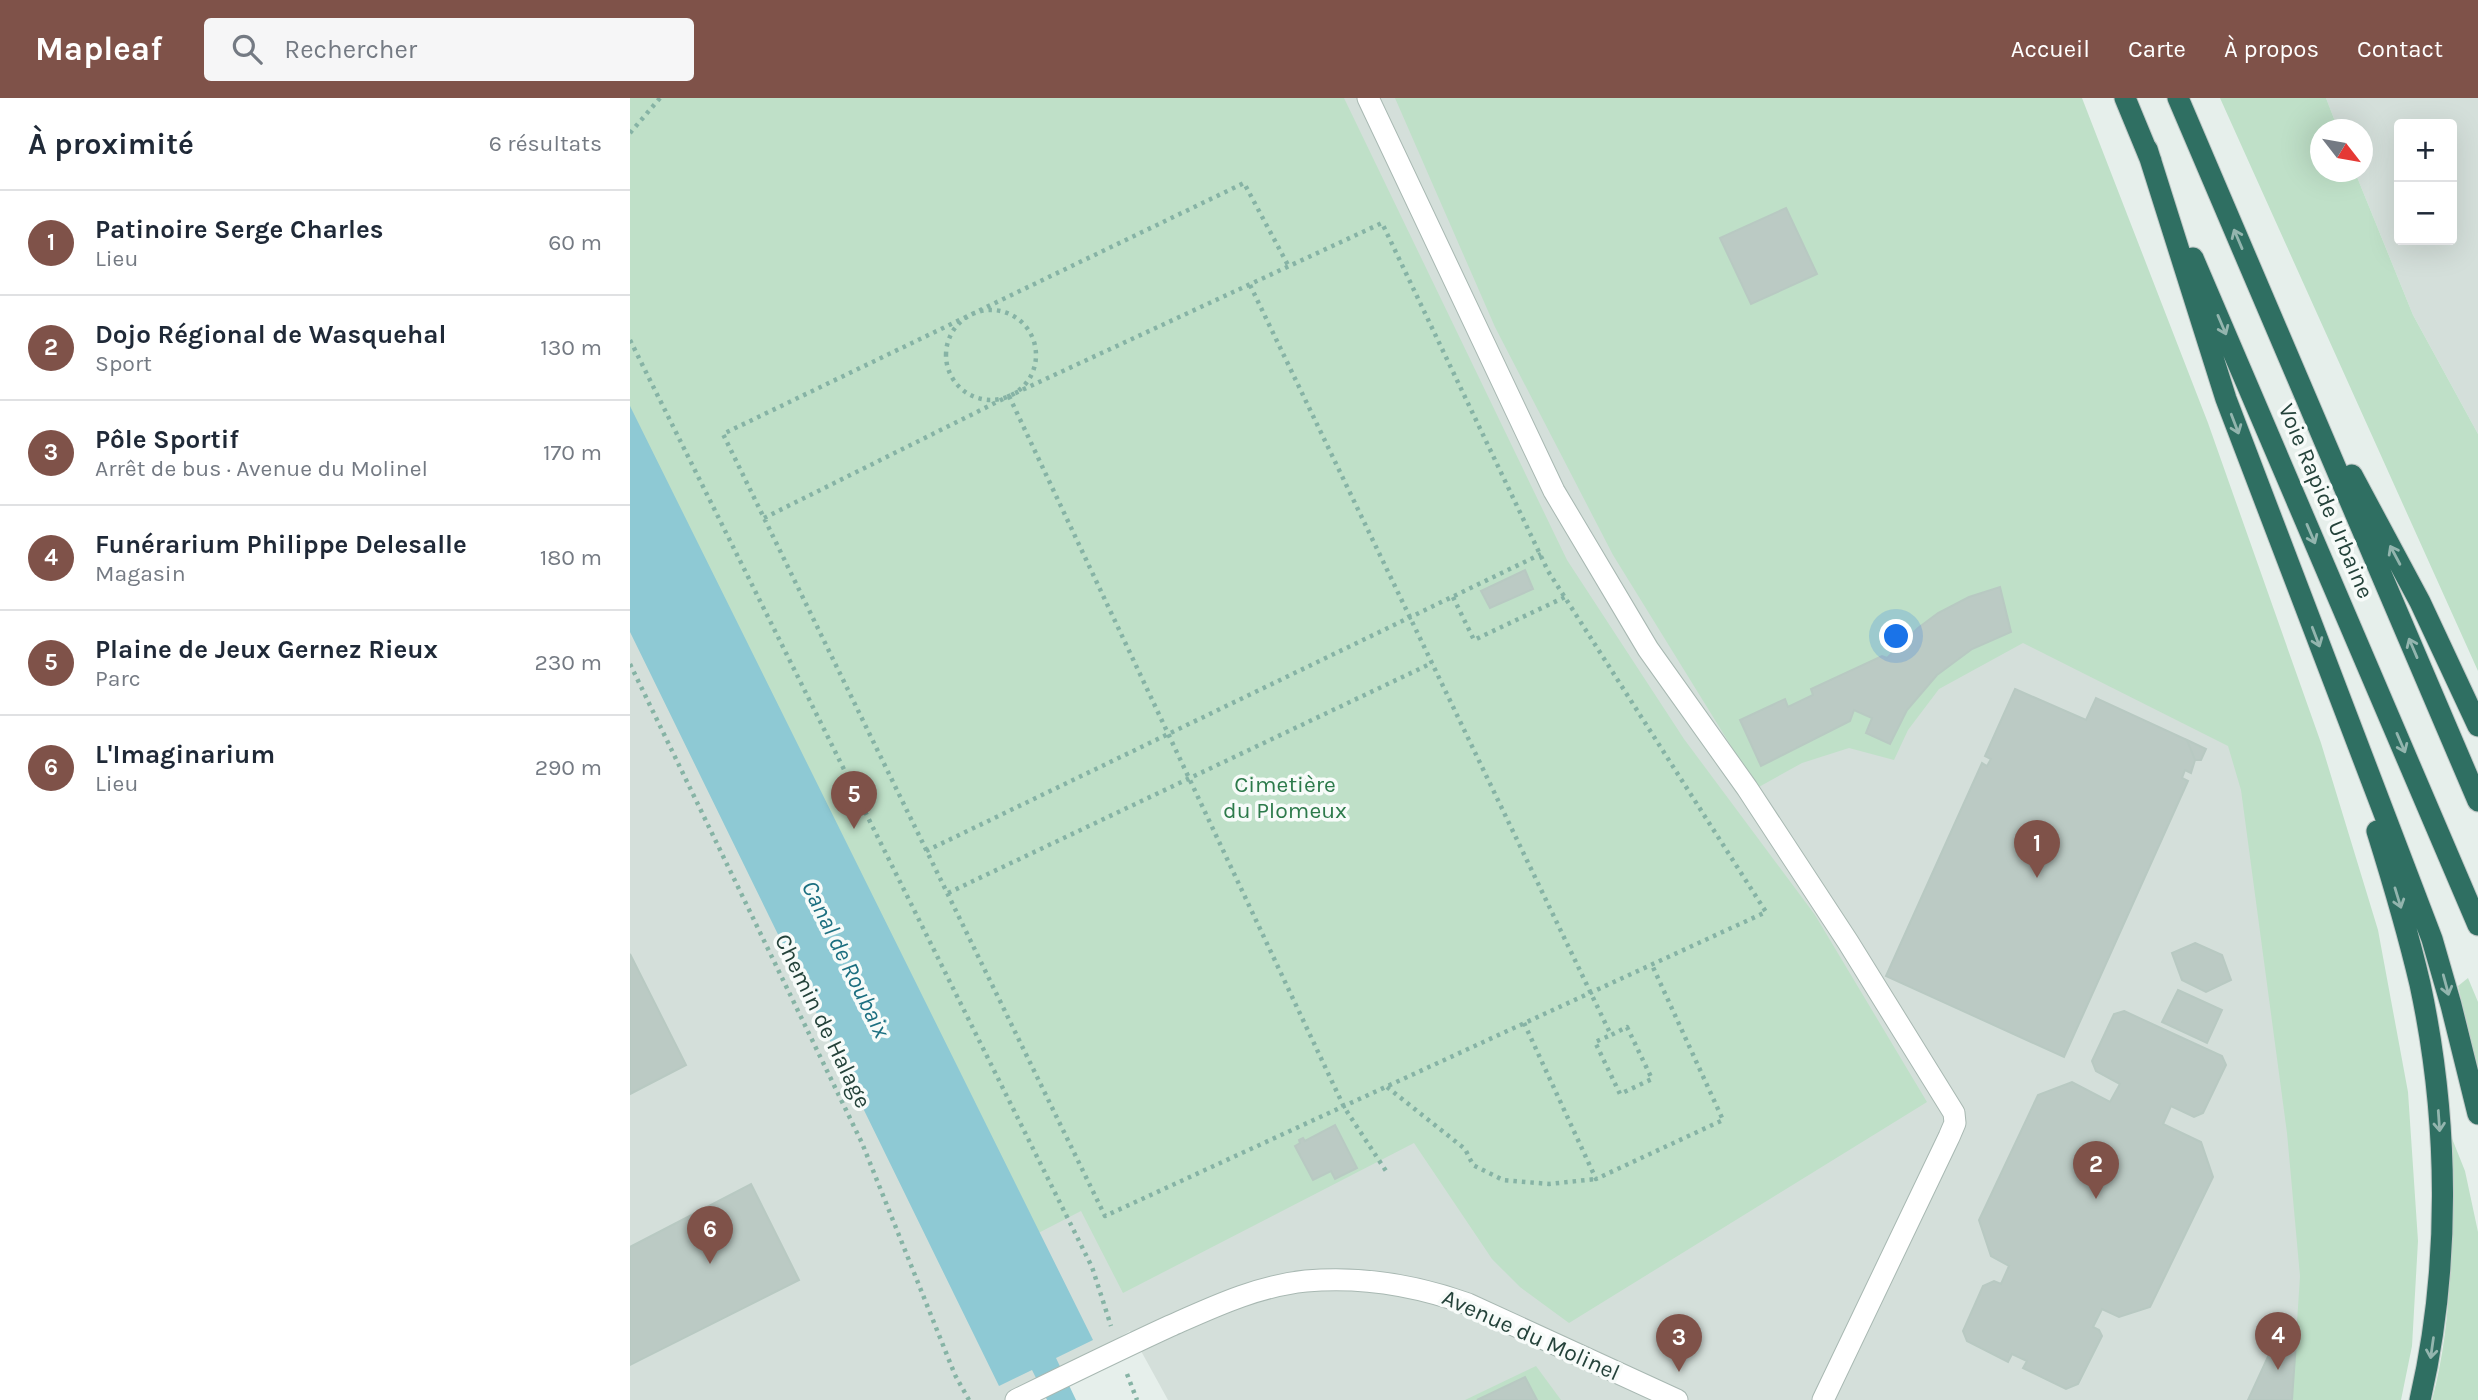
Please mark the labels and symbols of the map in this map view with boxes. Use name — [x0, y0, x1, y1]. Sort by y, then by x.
north arrow — [2310, 119, 2373, 182]
one-way arrow — [2231, 228, 2244, 250]
one-way arrow — [2216, 314, 2229, 335]
street label: Voie Rapide Urbaine — [2273, 400, 2379, 602]
one-way arrow — [2230, 413, 2243, 435]
one-way arrow — [2306, 523, 2319, 544]
one-way arrow — [2388, 545, 2402, 565]
your location — [1879, 619, 1913, 653]
one-way arrow — [2311, 625, 2324, 647]
one-way arrow — [2406, 638, 2419, 659]
one-way arrow — [2395, 732, 2408, 753]
pin: 5 — [831, 771, 877, 829]
park label: Cimetière du Plomeux — [1223, 771, 1347, 824]
pin: 1 — [2014, 820, 2060, 878]
water label: Canal de Roubaix — [796, 876, 896, 1043]
one-way arrow — [2392, 887, 2405, 909]
street label: Chemin de Halage — [769, 930, 877, 1112]
one-way arrow — [2440, 973, 2453, 996]
one-way arrow — [2432, 1109, 2445, 1132]
pin: 2 — [2073, 1141, 2119, 1199]
pin: 6 — [687, 1206, 733, 1264]
street label: Avenue du Molinel — [1438, 1284, 1624, 1386]
pin: 4 — [2255, 1312, 2301, 1370]
pin: 3 — [1656, 1314, 1702, 1372]
one-way arrow — [2425, 1336, 2438, 1359]

